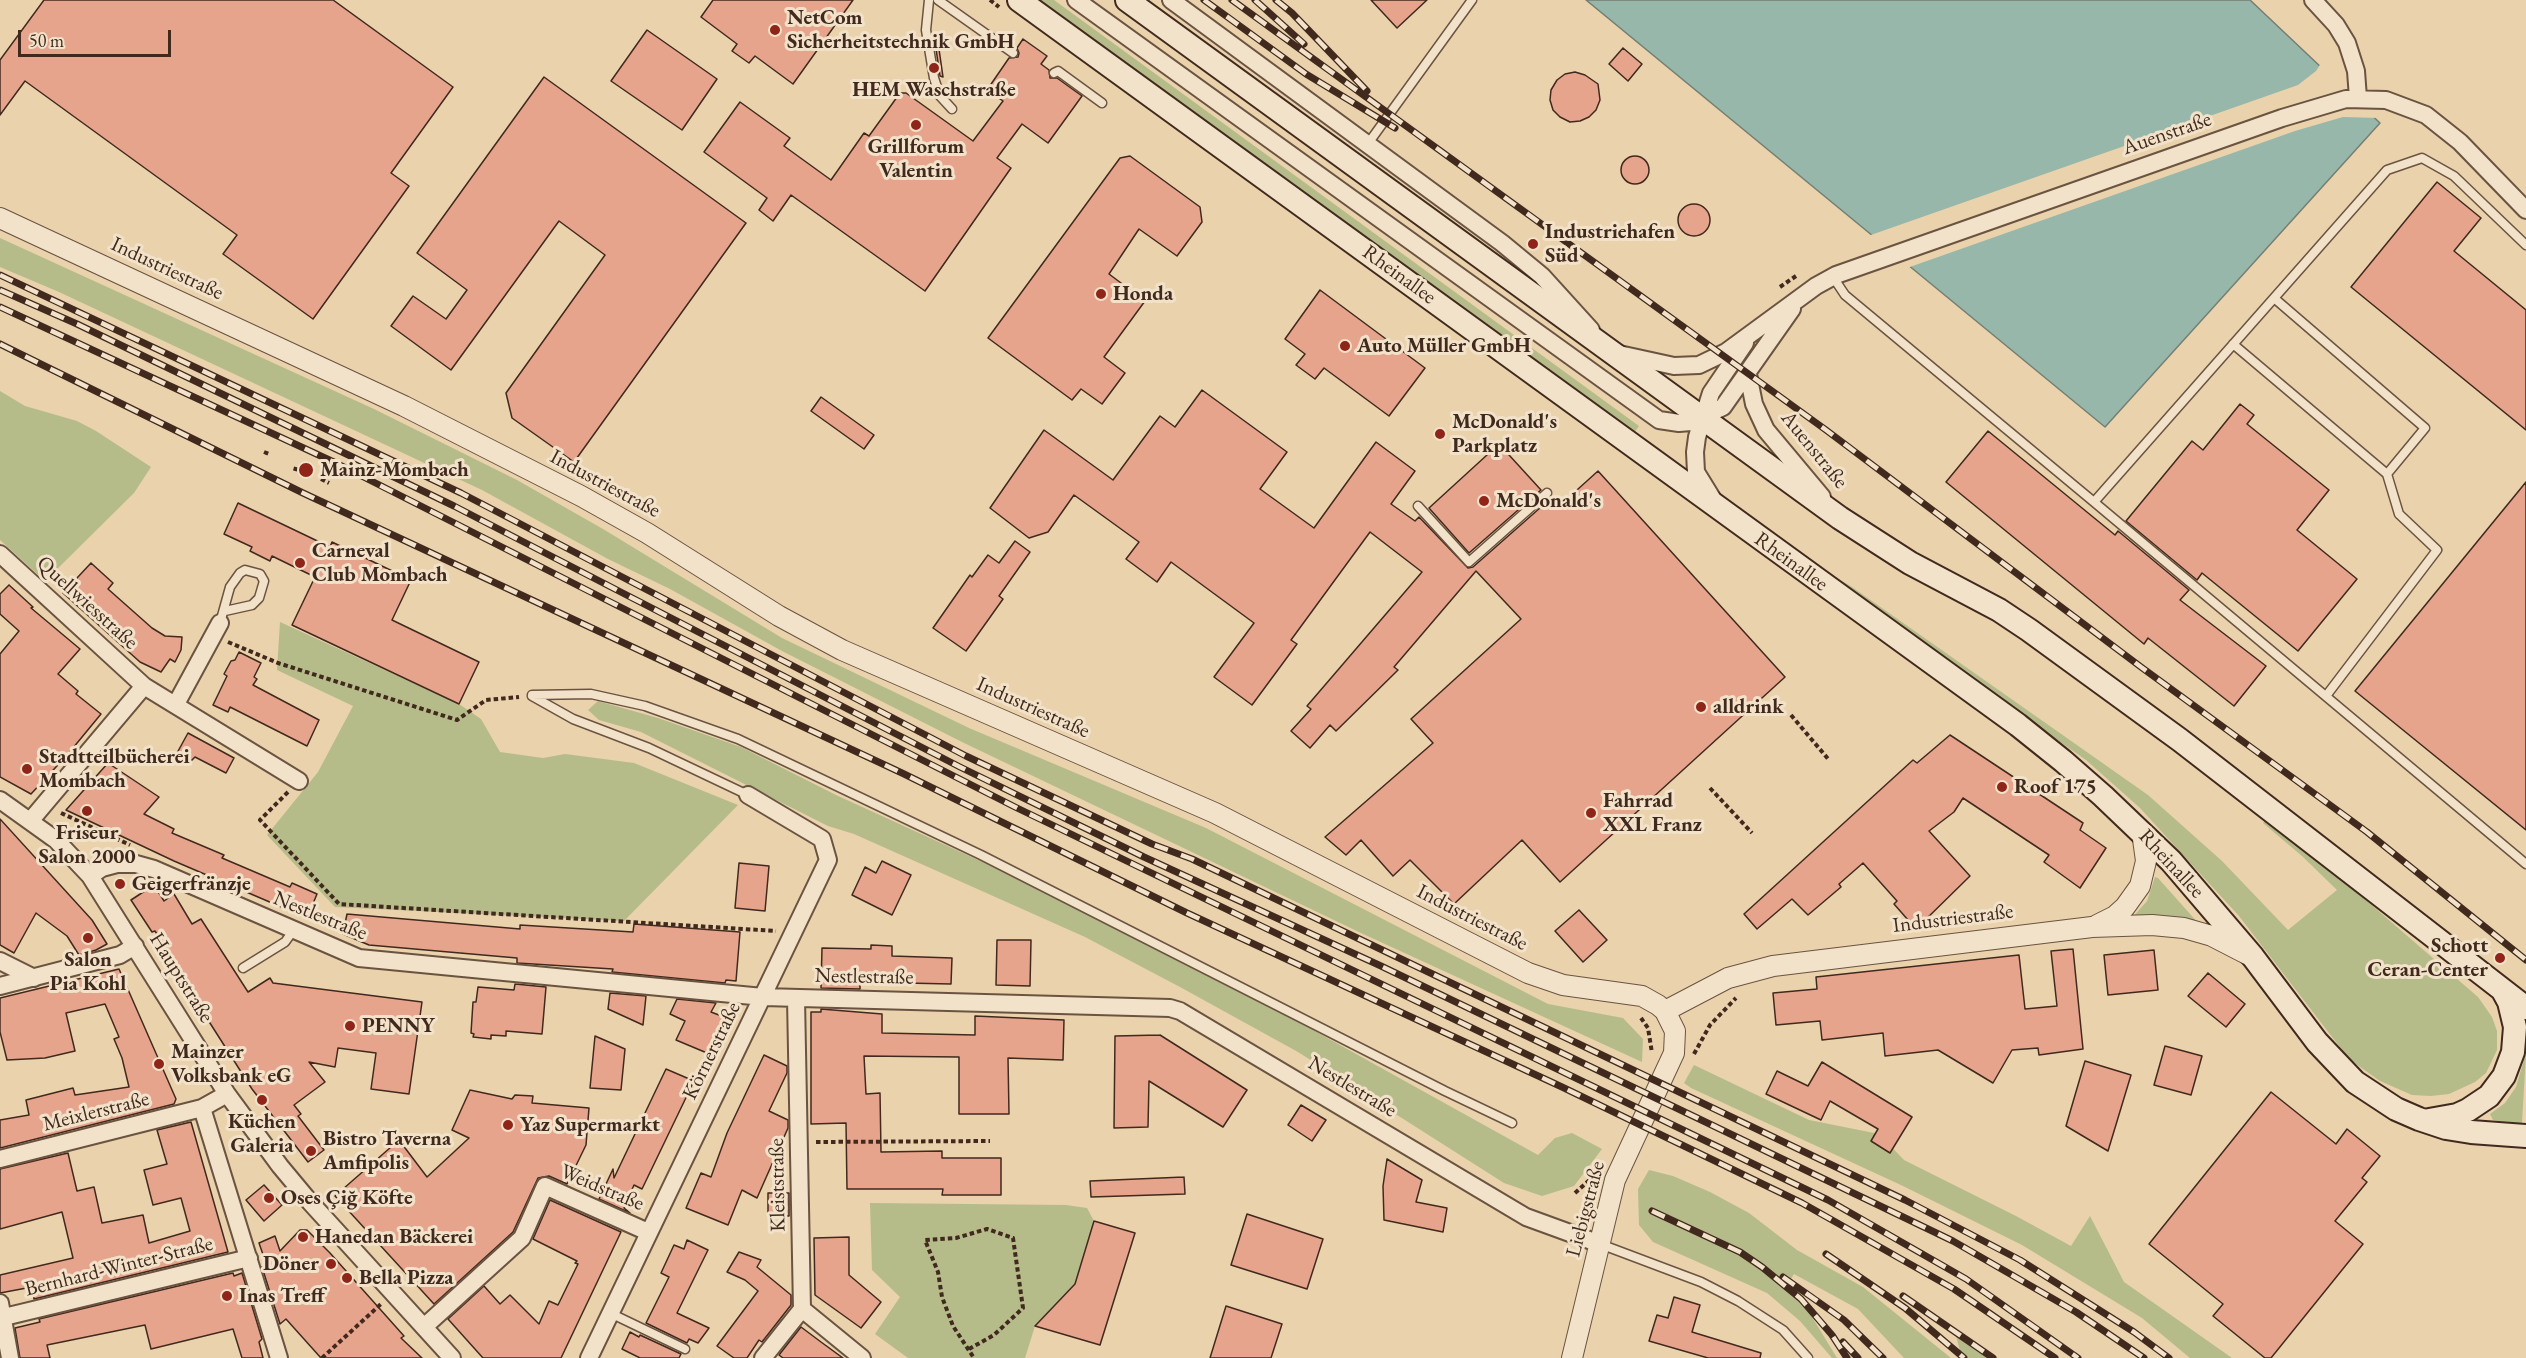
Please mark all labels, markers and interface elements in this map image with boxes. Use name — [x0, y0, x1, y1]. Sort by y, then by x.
place label: NetCom Sicherheitstechnik GmbH — [787, 5, 1014, 55]
scale bar — [21, 18, 174, 56]
marker: NetCom Sicherheitstechnik GmbH — [768, 23, 782, 37]
text: 50 m — [29, 29, 64, 52]
marker: HEM Waschstraße — [927, 61, 941, 75]
place label: HEM Waschstraße — [852, 77, 1016, 103]
street label: Auenstraße — [2119, 107, 2215, 161]
marker: Grillforum Valentin — [909, 118, 923, 132]
place label: Grillforum Valentin — [868, 134, 964, 184]
place label: Industriehafen Süd — [1545, 219, 1675, 269]
street label: Industriestraße — [107, 232, 227, 306]
marker: Industriehafen Süd — [1526, 237, 1540, 251]
street label: Rheinallee — [1357, 240, 1441, 310]
place label: Honda — [1113, 281, 1173, 307]
marker: Honda — [1094, 287, 1108, 301]
place label: Auto Müller GmbH — [1357, 333, 1531, 359]
marker: Auto Müller GmbH — [1338, 339, 1352, 353]
street label: Auenstraße — [1775, 406, 1853, 494]
place label: McDonald's Parkplatz — [1452, 409, 1557, 459]
marker: McDonald's Parkplatz — [1433, 427, 1447, 441]
street label: Industriestraße — [546, 444, 664, 524]
place label: Mainz-Mombach — [320, 457, 469, 483]
marker: Mainz-Mombach — [297, 461, 315, 479]
place label: McDonald's — [1496, 488, 1601, 514]
marker: McDonald's — [1477, 494, 1491, 508]
street label: Rheinallee — [1749, 527, 1833, 597]
place label: Carneval Club Mombach — [312, 538, 447, 588]
street label: Quellwiesstraße — [31, 551, 143, 655]
marker: Carneval Club Mombach — [293, 556, 307, 570]
street label: Industriestraße — [973, 672, 1093, 744]
place label: alldrink — [1713, 694, 1784, 720]
marker: alldrink — [1694, 700, 1708, 714]
place label: Stadtteilbücherei Mombach — [39, 744, 190, 794]
marker: Stadtteilbücherei Mombach — [20, 762, 34, 776]
place label: Roof 175 — [2014, 774, 2097, 800]
marker: Roof 175 — [1995, 780, 2009, 794]
place label: Fahrrad XXL Franz — [1603, 788, 1702, 838]
marker: Friseur Salon 2000 — [80, 804, 94, 818]
marker: Fahrrad XXL Franz — [1584, 806, 1598, 820]
place label: Friseur Salon 2000 — [38, 820, 136, 870]
street label: Rheinallee — [2133, 824, 2209, 904]
place label: Geigerfränzje — [132, 871, 251, 897]
marker: Geigerfränzje — [113, 877, 127, 891]
street label: Industriestraße — [1412, 879, 1532, 957]
street label: Nestlestraße — [269, 886, 371, 946]
street label: Industriestraße — [1891, 899, 2015, 939]
street label: Hauptstraße — [143, 928, 219, 1028]
marker: Salon Pia Kohl — [81, 931, 95, 945]
place label: Schott Ceran-Center — [2367, 933, 2488, 983]
place label: Salon Pia Kohl — [50, 947, 126, 997]
marker: Schott Ceran-Center — [2493, 951, 2507, 965]
street label: Nestlestraße — [814, 964, 914, 990]
street label: Körnerstraße — [678, 998, 746, 1104]
place label: PENNY — [362, 1013, 435, 1039]
marker: PENNY — [343, 1019, 357, 1033]
place label: Mainzer Volksbank eG — [171, 1039, 291, 1089]
street label: Nestlestraße — [1303, 1051, 1401, 1123]
marker: Mainzer Volksbank eG — [152, 1057, 166, 1071]
street label: Meixlerstraße — [40, 1087, 152, 1137]
marker: Küchen Galeria — [255, 1093, 269, 1107]
place label: Küchen Galeria — [228, 1109, 296, 1159]
place label: Yaz Supermarkt — [520, 1112, 660, 1138]
marker: Yaz Supermarkt — [501, 1118, 515, 1132]
place label: Bistro Taverna Amfipolis — [323, 1126, 451, 1176]
street label: Kleiststraße — [765, 1138, 791, 1232]
marker: Bistro Taverna Amfipolis — [304, 1144, 318, 1158]
street label: Liebigstraße — [1561, 1158, 1611, 1260]
street label: Weidstraße — [556, 1159, 648, 1217]
place label: Oses Çiğ Köfte — [281, 1185, 413, 1211]
marker: Oses Çiğ Köfte — [262, 1191, 276, 1205]
place label: Hanedan Bäckerei — [315, 1224, 473, 1250]
marker: Hanedan Bäckerei — [296, 1230, 310, 1244]
street label: Bernhard-Winter-Straße — [22, 1231, 216, 1303]
place label: Döner — [263, 1251, 319, 1277]
marker: Döner — [324, 1257, 338, 1271]
place label: Bella Pizza — [359, 1265, 454, 1291]
marker: Bella Pizza — [340, 1271, 354, 1285]
place label: Inas Treff — [239, 1283, 325, 1309]
marker: Inas Treff — [220, 1289, 234, 1303]

